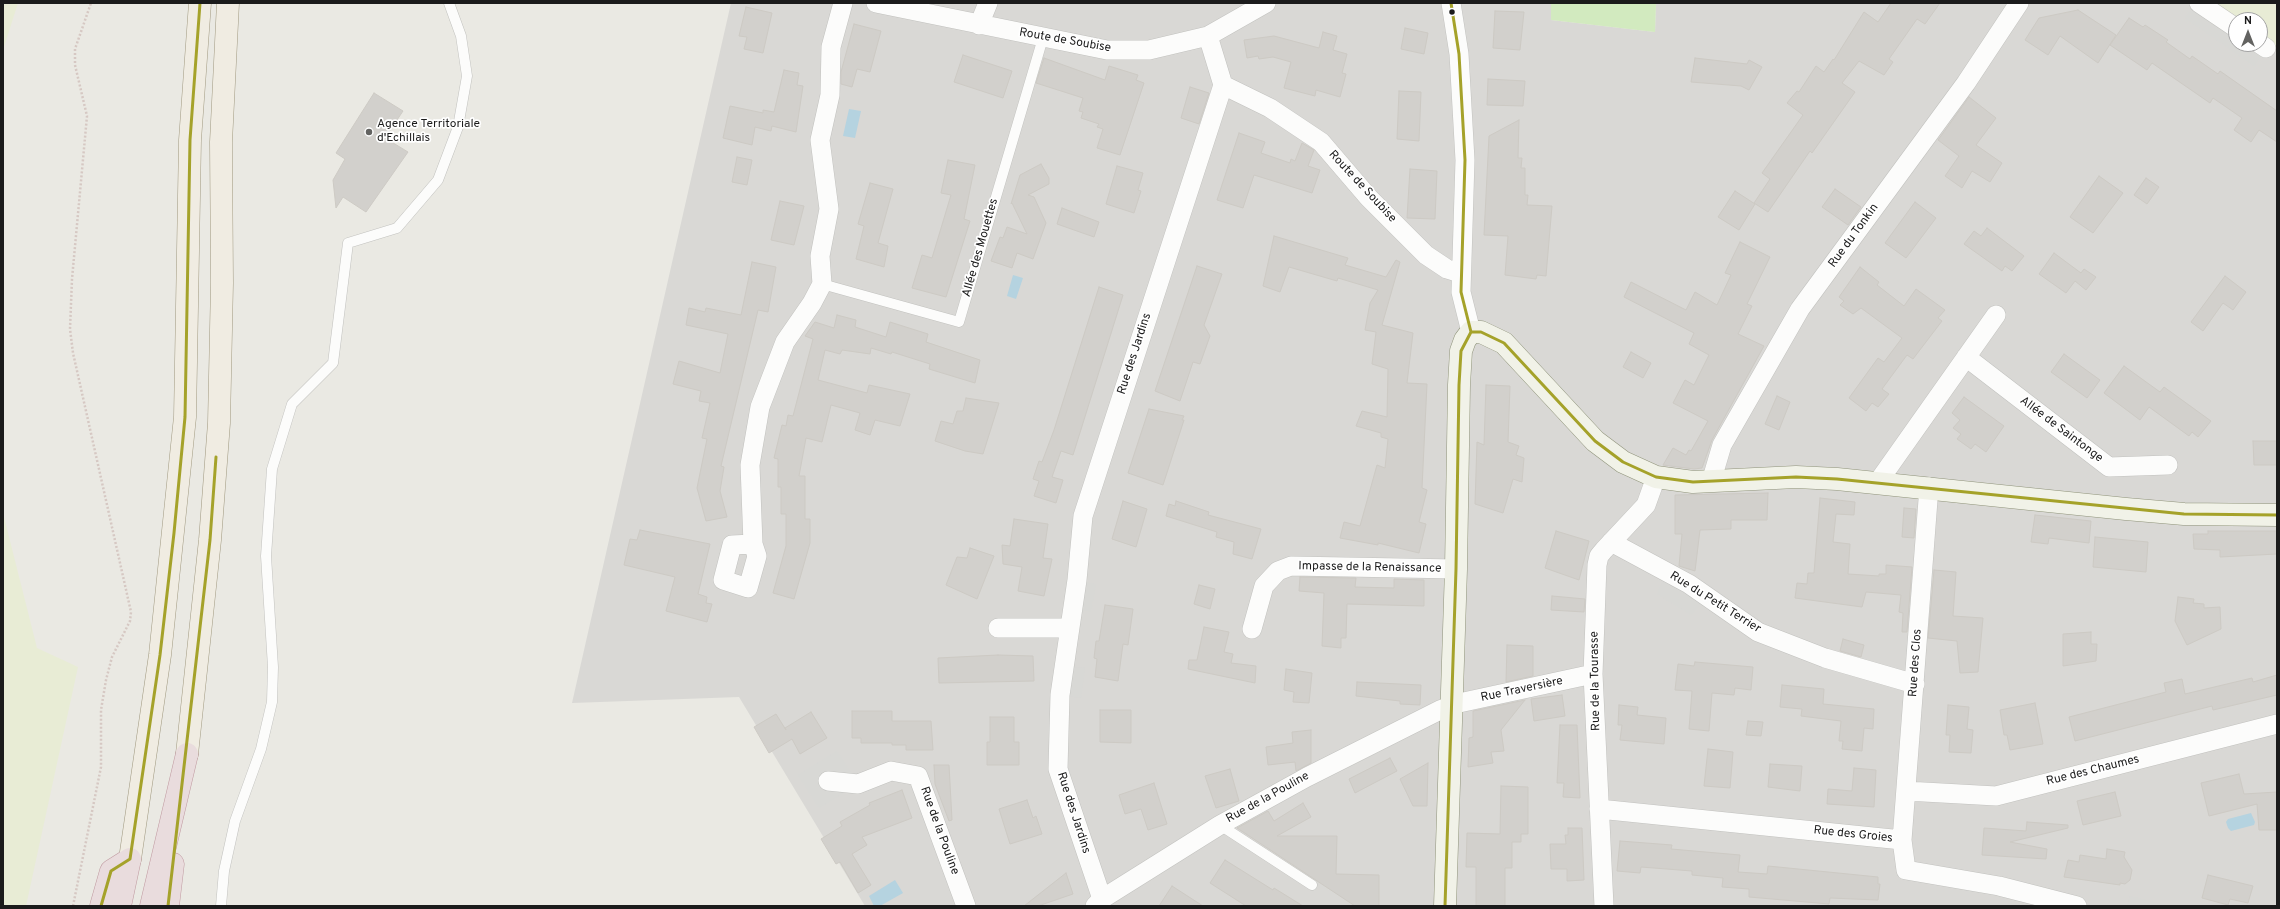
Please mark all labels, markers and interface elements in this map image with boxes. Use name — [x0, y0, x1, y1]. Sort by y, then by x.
unlabelled marker — [1447, 7, 1457, 17]
north arrow — [2228, 12, 2268, 52]
text: N — [2244, 14, 2252, 28]
street label: Route de Soubise — [1018, 26, 1112, 56]
place label: Agence Territoriale d'Echillais — [377, 118, 480, 146]
marker: Agence Territoriale d'Echillais — [364, 127, 374, 137]
street label: Route de Soubise — [1325, 148, 1399, 226]
street label: Allée des Mouettes — [960, 197, 1002, 299]
street label: Rue du Tonkin — [1826, 201, 1882, 271]
street label: Rue des Jardins — [1115, 311, 1155, 397]
street label: Allée de Saintonge — [2017, 394, 2105, 466]
street label: Impasse de la Renaissance — [1298, 560, 1442, 576]
street label: Rue du Petit Terrier — [1667, 569, 1763, 637]
street label: Rue des Clos — [1906, 628, 1926, 698]
street label: Rue de la Tourasse — [1588, 631, 1604, 731]
street label: Rue Traversière — [1480, 674, 1564, 706]
street label: Rue des Chaumes — [2045, 752, 2141, 790]
street label: Rue de la Pouline — [1224, 769, 1312, 827]
street label: Rue des Jardins — [1053, 770, 1093, 856]
street label: Rue de la Pouline — [916, 785, 962, 877]
street label: Rue des Groies — [1813, 824, 1893, 846]

